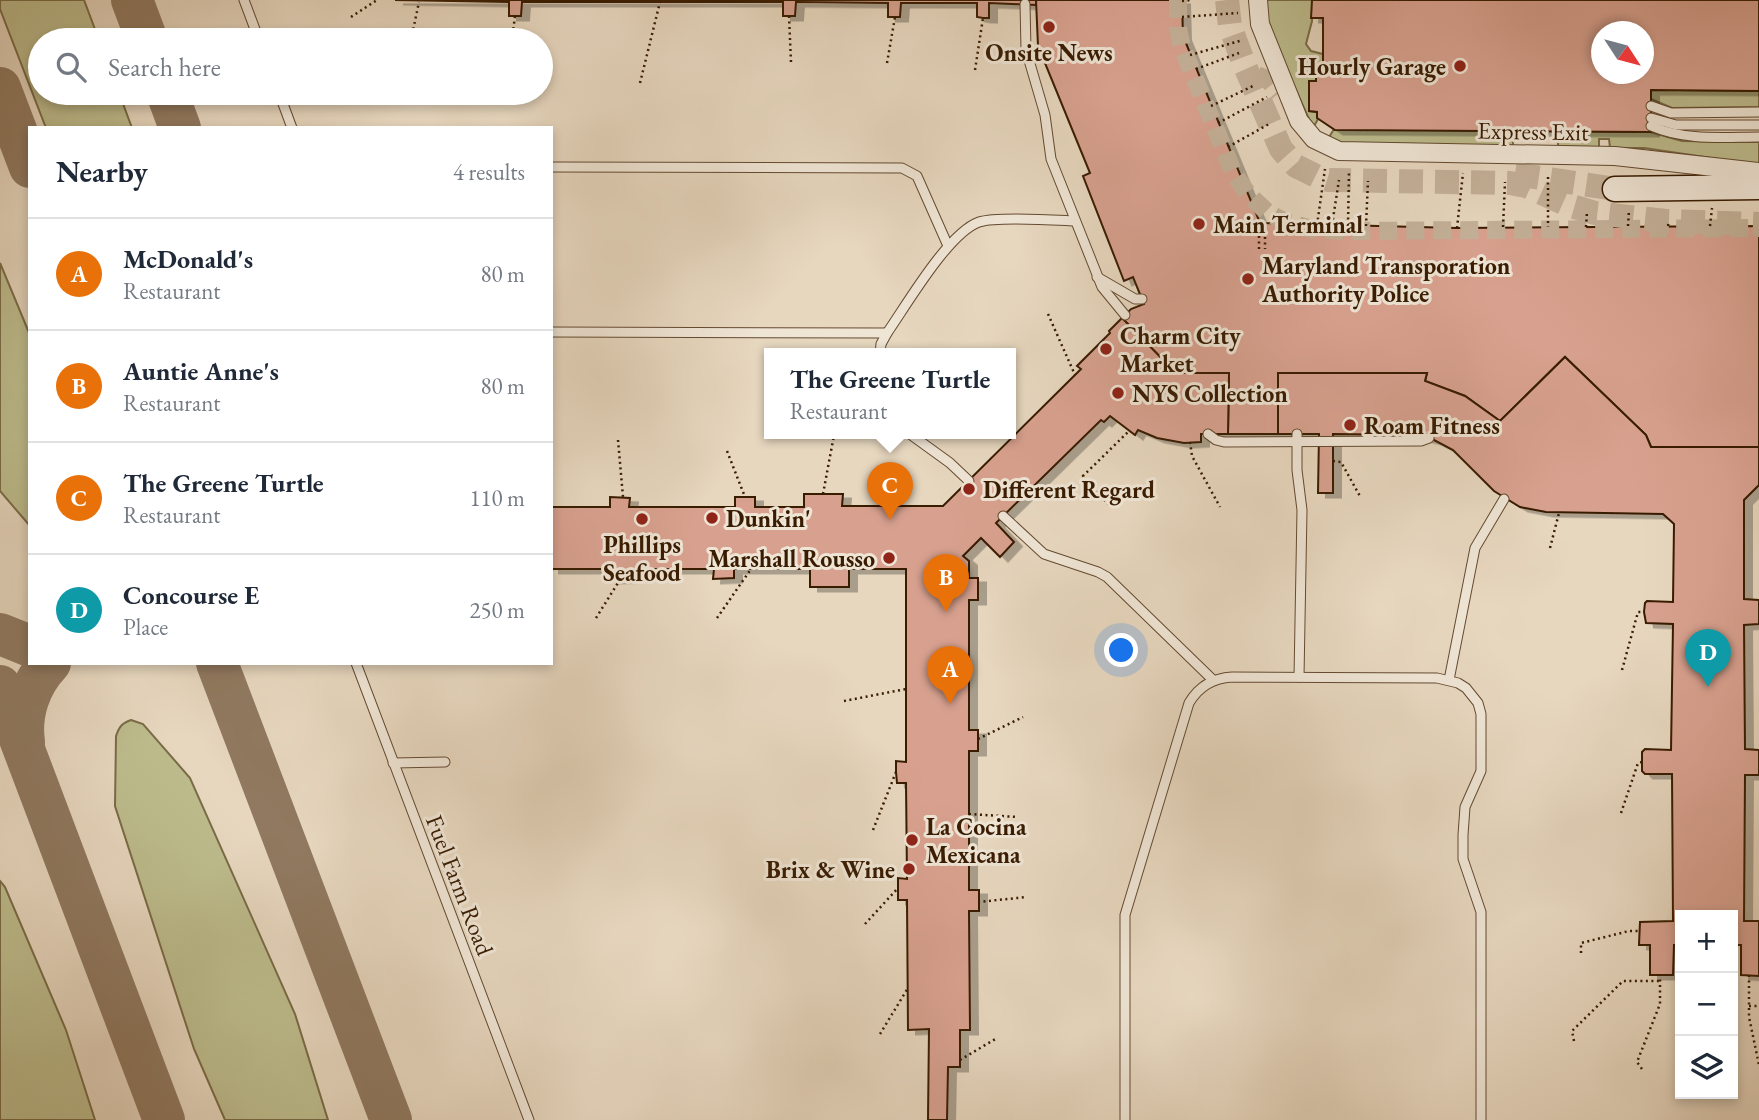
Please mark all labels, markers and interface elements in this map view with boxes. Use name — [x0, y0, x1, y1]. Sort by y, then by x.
marker: Onsite News — [1041, 19, 1057, 35]
north arrow — [1591, 21, 1654, 84]
search box — [28, 28, 553, 105]
place label: Onsite News — [985, 37, 1113, 68]
icon: search — [52, 48, 90, 86]
text: Search here — [108, 50, 221, 84]
place label: Hourly Garage — [1298, 51, 1446, 83]
marker: Hourly Garage — [1452, 58, 1468, 74]
street label: Express Exit — [1477, 115, 1589, 147]
text: Nearby — [56, 152, 148, 191]
text: 4 results — [453, 157, 525, 187]
place label: Main Terminal — [1213, 209, 1363, 240]
marker: Main Terminal — [1191, 216, 1207, 232]
text: McDonald's — [123, 242, 253, 276]
place label: Maryland Transporation Authority Police — [1261, 250, 1511, 310]
text: A — [71, 259, 87, 289]
text: 80 m — [480, 259, 525, 289]
marker: Maryland Transporation Authority Police — [1240, 271, 1256, 287]
text: Restaurant — [123, 276, 221, 306]
place label: Charm City Market — [1120, 320, 1241, 379]
marker: Charm City Market — [1098, 341, 1114, 357]
popup — [764, 348, 1016, 439]
text: Auntie Anne's — [123, 354, 279, 388]
text: The Greene Turtle — [790, 362, 990, 396]
text: B — [72, 371, 86, 401]
text: 80 m — [480, 371, 525, 401]
place label: NYS Collection — [1132, 378, 1288, 409]
marker: NYS Collection — [1110, 385, 1126, 401]
text: Restaurant — [123, 388, 221, 418]
text: Restaurant — [790, 396, 887, 426]
place label: Roam Fitness — [1364, 410, 1500, 441]
marker: Roam Fitness — [1342, 417, 1358, 433]
pin: C — [867, 462, 913, 520]
text: The Greene Turtle — [123, 466, 324, 500]
place label: Different Regard — [983, 474, 1156, 506]
marker: Different Regard — [961, 481, 977, 497]
text: C — [71, 483, 87, 513]
text: 110 m — [469, 483, 525, 513]
text: Restaurant — [123, 500, 221, 530]
place label: Dunkin' — [726, 503, 811, 534]
marker: Dunkin' — [704, 510, 720, 526]
marker: Phillips Seafood — [634, 511, 650, 527]
place label: Phillips Seafood — [603, 529, 682, 588]
place label: Marshall Rousso — [708, 543, 875, 574]
marker: Marshall Rousso — [881, 550, 897, 566]
pin: B — [923, 554, 969, 612]
text: Concourse E — [123, 578, 259, 612]
text: D — [70, 595, 88, 625]
text: 250 m — [469, 595, 525, 625]
text: Place — [123, 612, 168, 642]
pin: D — [1685, 629, 1731, 687]
your location — [1104, 633, 1138, 667]
pin: A — [927, 646, 973, 704]
street label: Fuel Farm Road — [419, 810, 501, 960]
place label: La Cocina Mexicana — [926, 811, 1027, 870]
marker: La Cocina Mexicana — [904, 832, 920, 848]
place label: Brix & Wine — [766, 854, 895, 885]
marker: Brix & Wine — [901, 861, 917, 877]
map controls — [1675, 910, 1738, 1099]
button: + — [1675, 910, 1738, 973]
button: − — [1675, 973, 1738, 1036]
button: layers — [1675, 1036, 1738, 1099]

